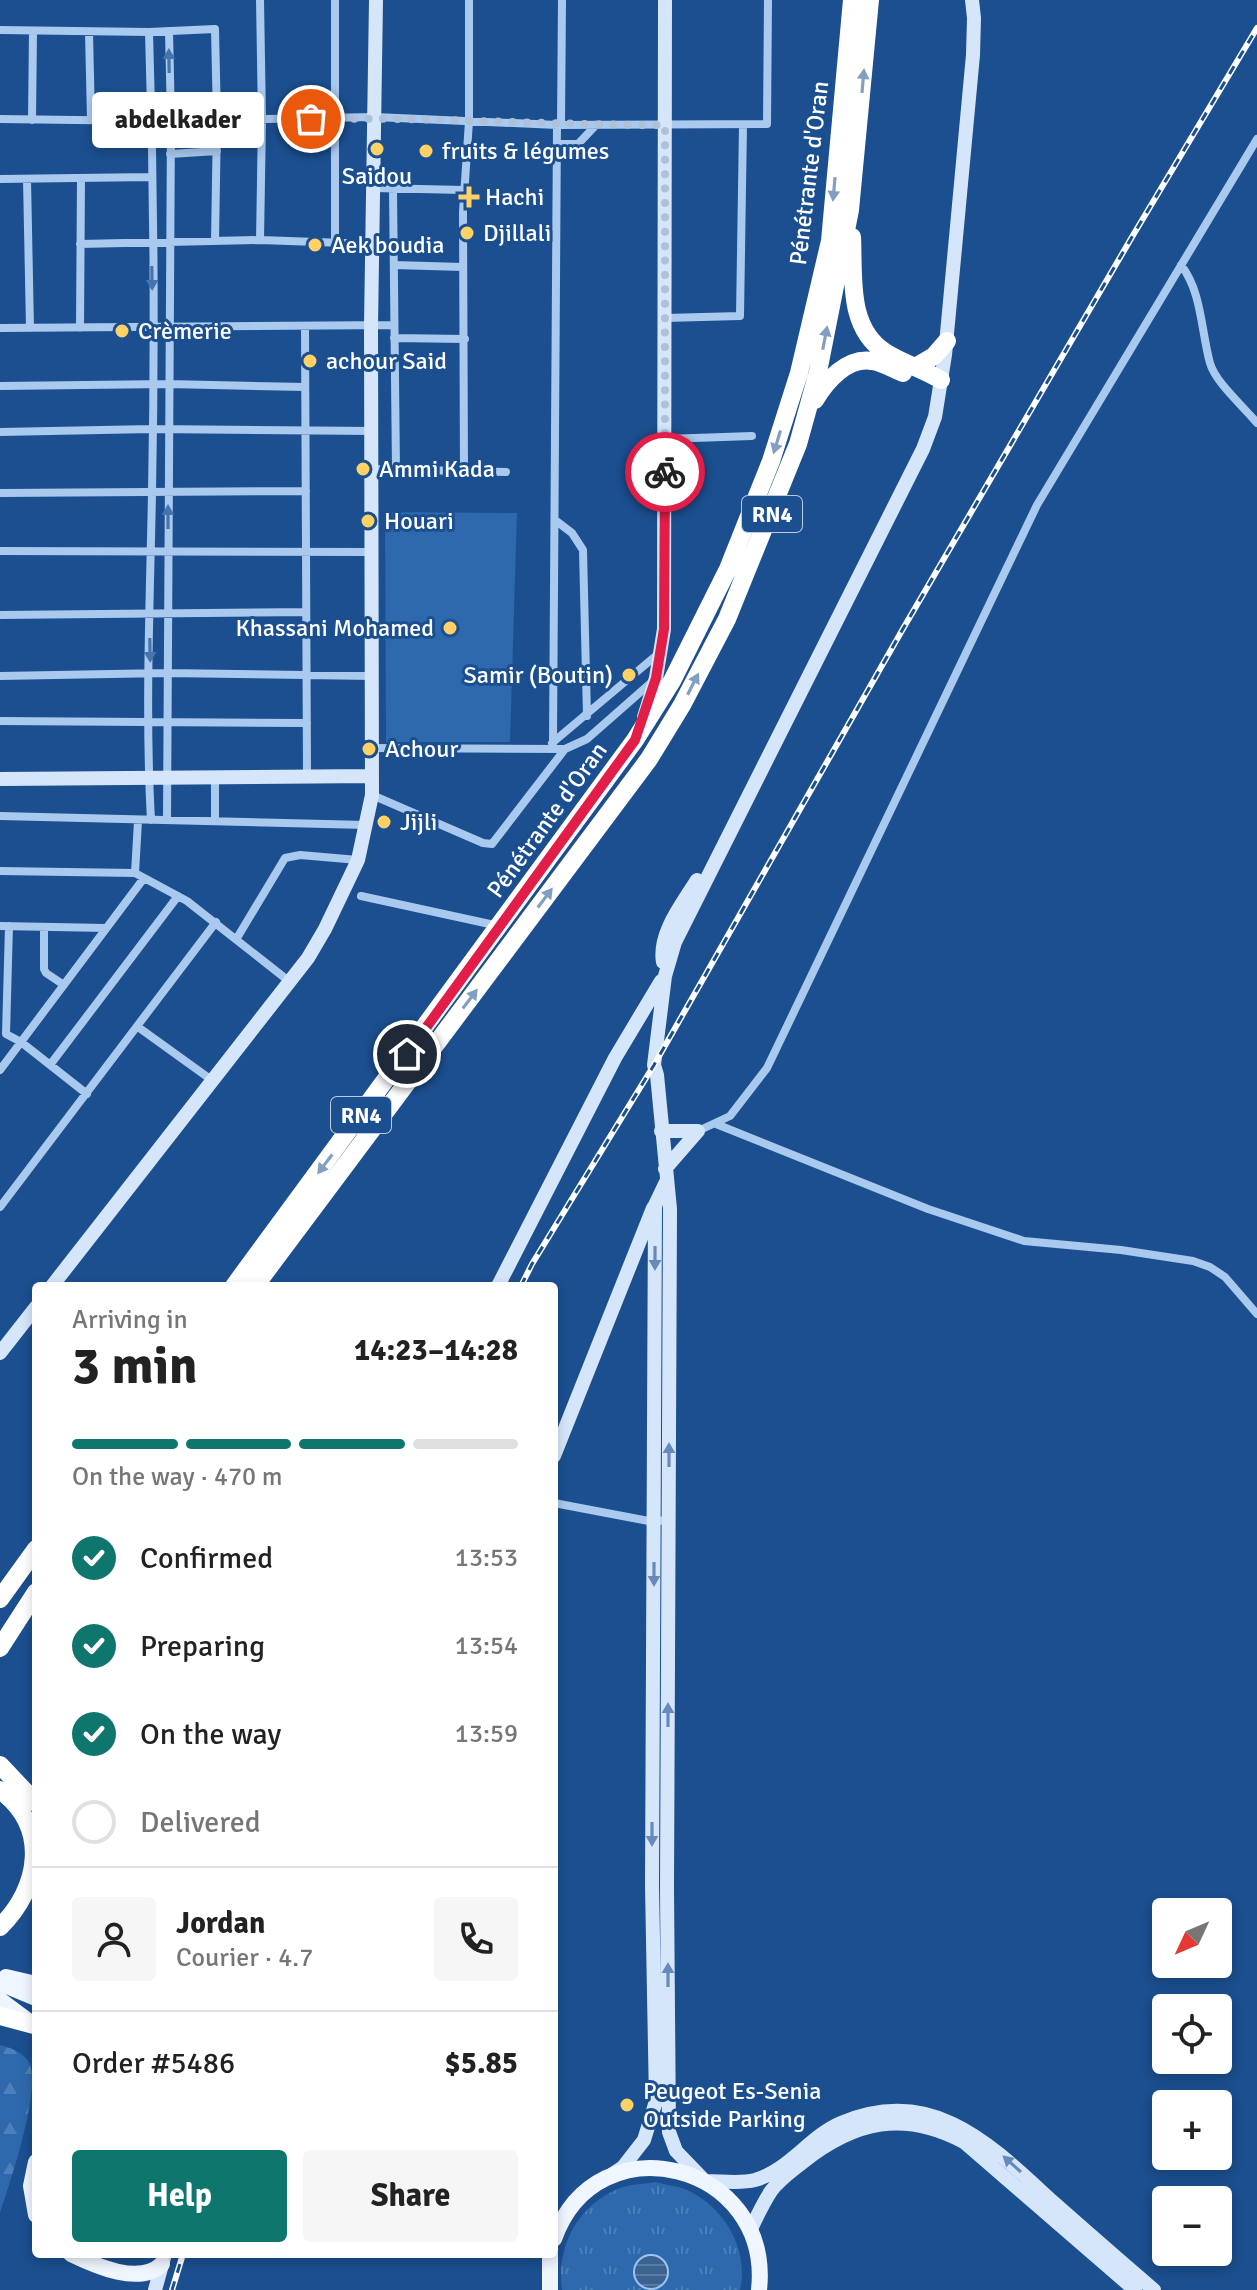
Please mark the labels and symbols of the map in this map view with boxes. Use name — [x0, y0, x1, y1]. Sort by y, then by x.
one-way arrow — [163, 48, 176, 73]
one-way arrow — [856, 68, 869, 93]
street label: Pénétrante d'Oran — [783, 79, 835, 267]
pin — [277, 85, 345, 153]
callout: abdelkader — [91, 91, 263, 147]
place label: fruits & légumes — [442, 136, 609, 166]
marker: Saidou — [368, 140, 386, 158]
marker: fruits & légumes — [417, 142, 435, 160]
place label: Saidou — [342, 161, 412, 191]
one-way arrow — [828, 177, 841, 202]
place label: Hachi — [485, 182, 544, 212]
marker: Hachi — [460, 188, 478, 206]
place label: Djillali — [483, 218, 551, 248]
marker: Djillali — [458, 224, 476, 242]
place label: Aek boudia — [331, 230, 444, 260]
marker: Aek boudia — [306, 236, 324, 254]
one-way arrow — [146, 266, 158, 291]
place label: Crèmerie — [138, 316, 232, 346]
marker: Crèmerie — [113, 322, 131, 340]
one-way arrow — [819, 325, 831, 350]
place label: achour Said — [326, 346, 447, 376]
marker: achour Said — [301, 352, 319, 370]
one-way arrow — [770, 430, 783, 454]
courier — [625, 432, 705, 512]
place label: Ammi Kada — [379, 454, 495, 484]
marker: Ammi Kada — [354, 460, 372, 478]
road number: RN4 — [742, 496, 802, 532]
one-way arrow — [162, 504, 174, 529]
place label: Houari — [384, 506, 454, 536]
marker: Houari — [359, 512, 377, 530]
place label: Khassani Mohamed — [235, 613, 434, 643]
marker: Khassani Mohamed — [441, 619, 459, 637]
one-way arrow — [144, 638, 156, 663]
place label: Samir (Boutin) — [464, 660, 613, 690]
marker: Samir (Boutin) — [620, 666, 638, 684]
one-way arrow — [686, 673, 699, 696]
place label: Achour — [385, 734, 458, 764]
street label: Pénétrante d'Oran — [480, 736, 614, 904]
marker: Achour — [360, 740, 378, 758]
place label: Jijli — [400, 807, 437, 837]
marker: Jijli — [375, 813, 393, 831]
one-way arrow — [537, 887, 553, 909]
one-way arrow — [461, 989, 477, 1009]
pin — [373, 1020, 441, 1088]
road number: RN4 — [331, 1097, 391, 1133]
one-way arrow — [318, 1153, 333, 1174]
one-way arrow — [649, 1246, 661, 1271]
one-way arrow — [663, 1442, 675, 1467]
one-way arrow — [648, 1562, 660, 1587]
one-way arrow — [662, 1702, 674, 1727]
one-way arrow — [646, 1822, 658, 1847]
north arrow — [1152, 1898, 1232, 1978]
one-way arrow — [662, 1962, 674, 1987]
place label: Peugeot Es-Senia Outside Parking — [643, 2076, 821, 2134]
marker: Peugeot Es-Senia Outside Parking — [618, 2096, 636, 2114]
one-way arrow — [1002, 2156, 1021, 2174]

